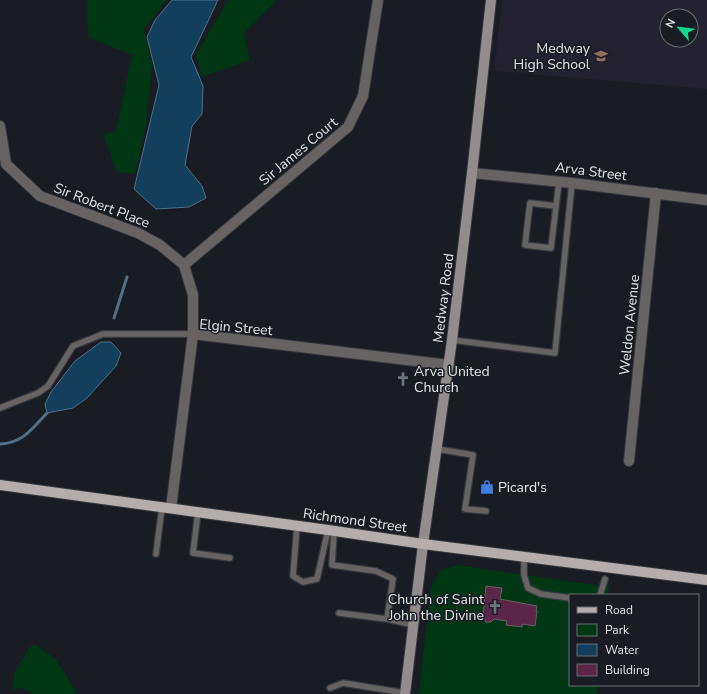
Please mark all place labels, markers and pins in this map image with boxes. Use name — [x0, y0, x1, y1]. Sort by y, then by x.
place label: Medway High School — [514, 39, 591, 74]
school or university icon: Medway High School — [593, 48, 609, 64]
place label: Arva United Church — [414, 362, 490, 397]
church icon: Arva United Church — [395, 371, 411, 387]
place label: Picard's — [498, 478, 547, 497]
shop icon: Picard's — [479, 479, 495, 495]
place label: Church of Saint John the Divine — [388, 590, 484, 625]
church icon: Church of Saint John the Divine — [487, 599, 503, 615]

